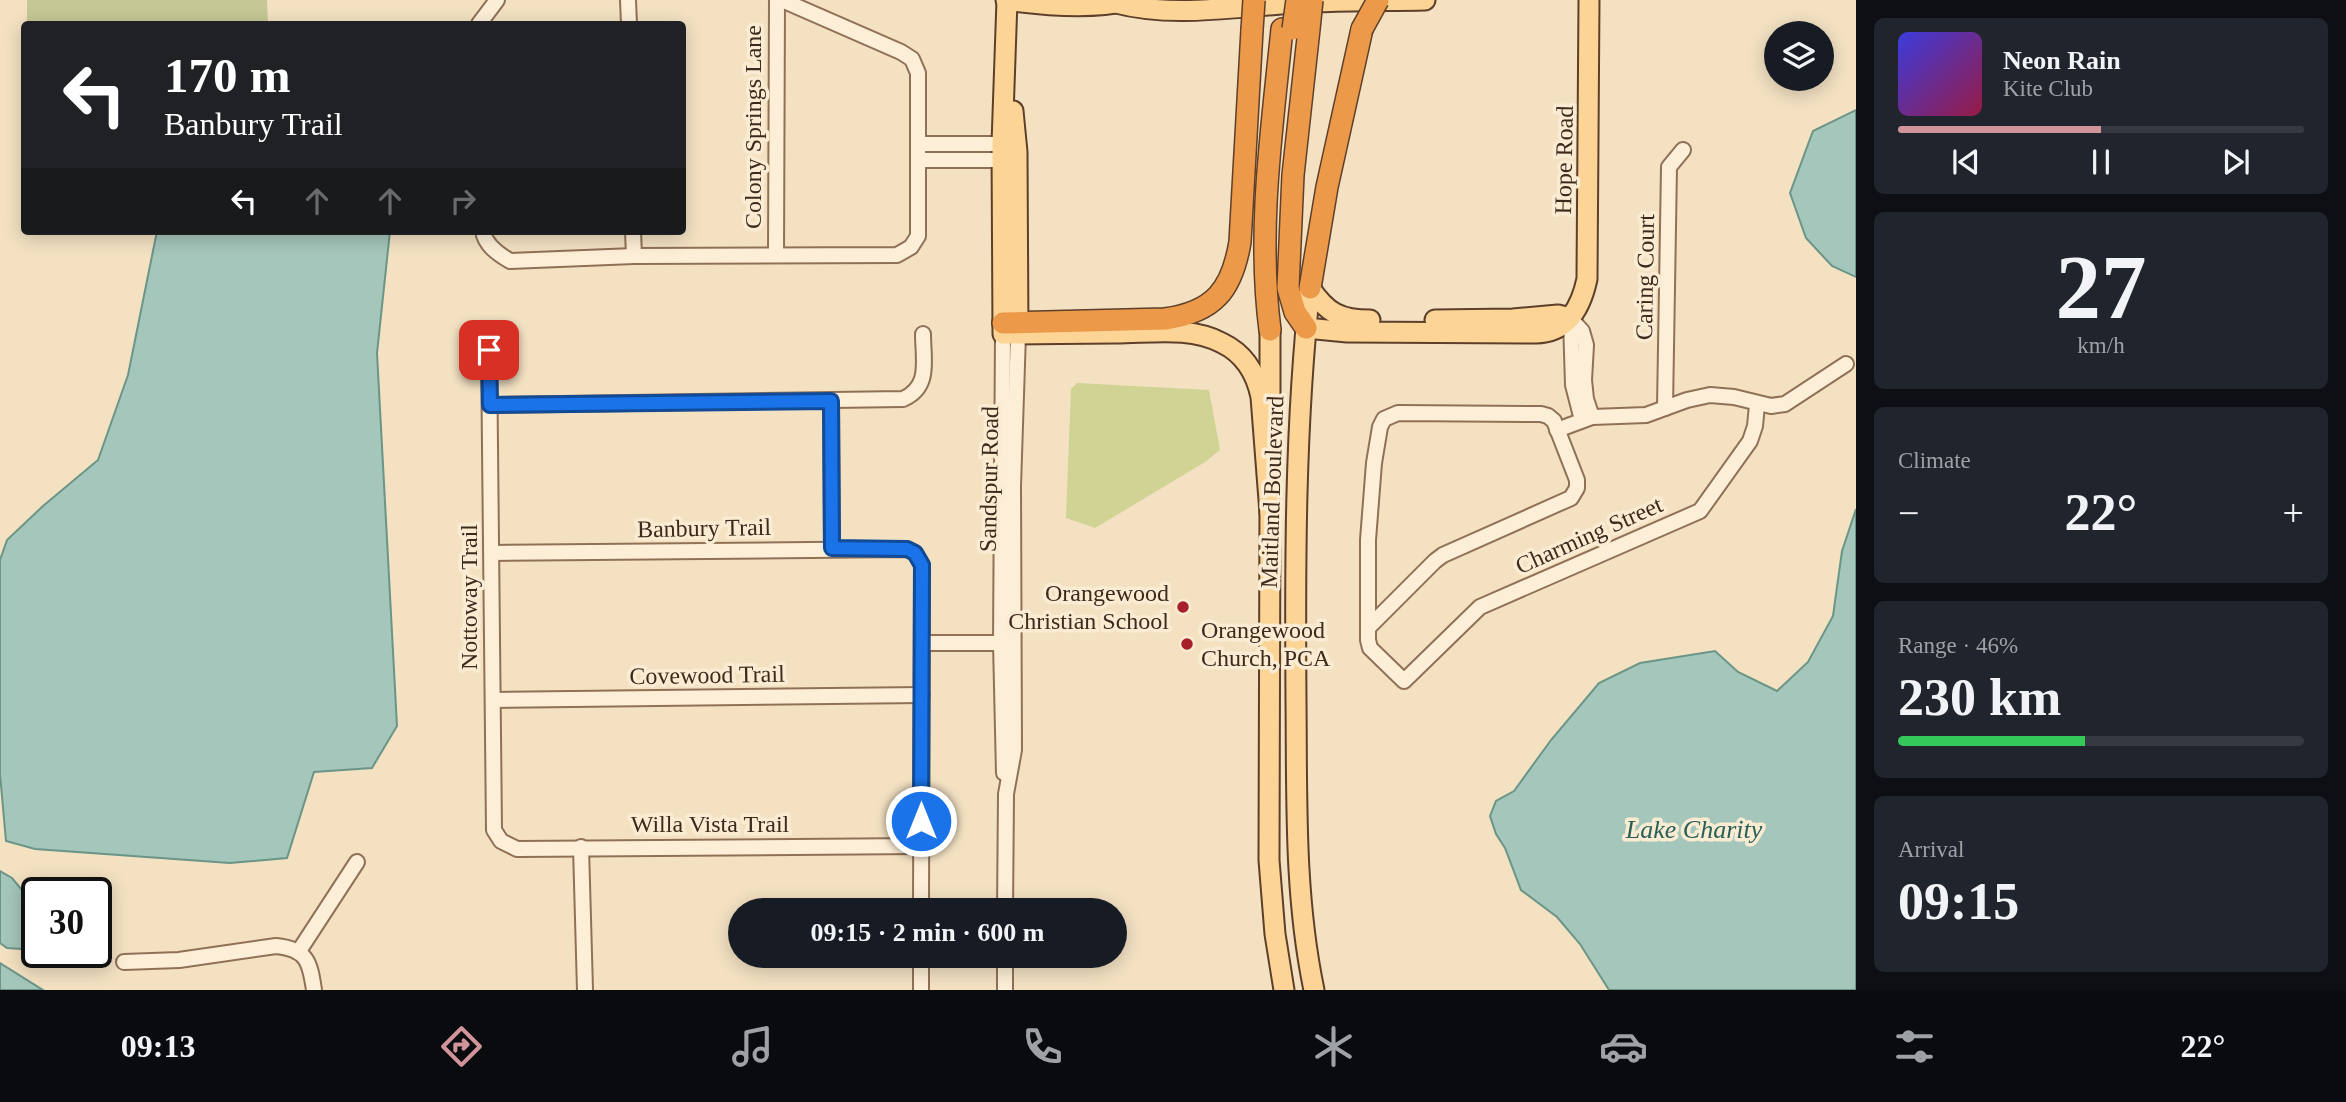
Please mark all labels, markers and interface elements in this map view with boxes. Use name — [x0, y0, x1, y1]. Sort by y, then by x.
map controls — [1764, 21, 1834, 91]
button: layers — [1764, 21, 1834, 91]
street label: Colony Springs Lane — [740, 25, 766, 229]
text: Neon Rain — [2003, 46, 2121, 75]
text: 170 m — [164, 48, 291, 103]
icon: left — [49, 49, 140, 140]
text: Kite Club — [2003, 76, 2093, 101]
street label: Hope Road — [1550, 105, 1578, 215]
text: Banbury Trail — [164, 106, 343, 142]
icon: previous — [1947, 143, 1985, 181]
icon: pause — [2082, 143, 2120, 181]
icon: next — [2217, 143, 2255, 181]
icon: left — [225, 182, 263, 220]
icon: ahead — [298, 182, 336, 220]
icon: ahead — [371, 182, 409, 220]
icon: right — [444, 182, 482, 220]
street label: Caring Court — [1631, 213, 1659, 340]
text: 27 — [2056, 237, 2147, 338]
pin — [459, 320, 519, 380]
icon: arrive — [470, 331, 508, 369]
text: km/h — [2077, 333, 2125, 358]
street label: Maitland Boulevard — [1256, 395, 1288, 589]
street label: Sandspur Road — [975, 406, 1003, 552]
text: Climate — [1898, 448, 1971, 473]
text: 22° — [2065, 484, 2137, 541]
street label: Charming Street — [1512, 491, 1667, 579]
text: − — [1898, 492, 1919, 534]
text: + — [2283, 492, 2304, 534]
street label: Banbury Trail — [637, 514, 772, 542]
street label: Nottoway Trail — [456, 524, 482, 670]
place label: Orangewood Christian School — [1008, 580, 1169, 634]
marker: Orangewood Christian School — [1175, 599, 1191, 615]
place label: Orangewood Church, PCA — [1201, 617, 1331, 671]
text: Range · 46% — [1898, 633, 2018, 658]
marker: Orangewood Church, PCA — [1179, 636, 1195, 652]
street label: Covewood Trail — [629, 661, 785, 689]
text: 230 km — [1898, 669, 2061, 726]
position arrow — [884, 784, 958, 858]
street label: Willa Vista Trail — [631, 811, 790, 837]
water label: Lake Charity — [1625, 815, 1763, 844]
text: Arrival — [1898, 837, 1964, 862]
text: 09:15 — [1898, 873, 2019, 930]
speed limit sign: 30 — [21, 877, 112, 968]
text: 09:15 · 2 min · 600 m — [811, 918, 1045, 947]
icon: directions — [437, 1022, 486, 1071]
icon: music — [728, 1022, 777, 1071]
icon: phone — [1018, 1022, 1067, 1071]
icon: climate — [1309, 1022, 1358, 1071]
icon: car — [1599, 1022, 1648, 1071]
icon: filters — [1890, 1022, 1939, 1071]
text: 09:13 — [121, 1028, 195, 1064]
text: 22° — [2180, 1028, 2225, 1064]

